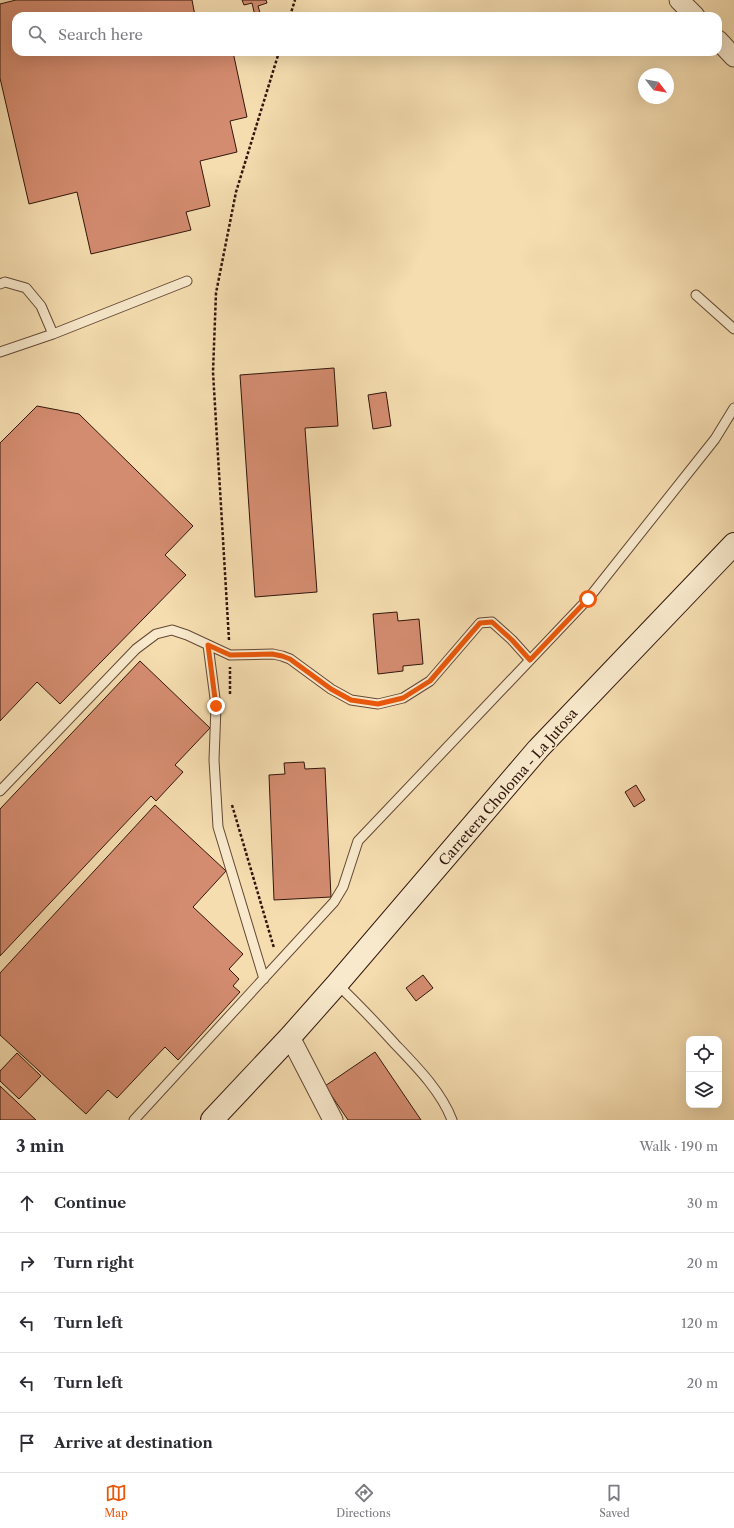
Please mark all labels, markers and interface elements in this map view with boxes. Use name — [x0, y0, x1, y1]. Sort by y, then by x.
search box — [12, 12, 722, 56]
icon: search — [26, 23, 48, 45]
text: Search here — [58, 25, 143, 44]
north arrow — [638, 68, 674, 104]
route start — [579, 590, 597, 608]
route end — [207, 697, 225, 715]
street label: Carretera Choloma - La Jutosa — [435, 704, 582, 869]
map controls — [686, 1036, 722, 1108]
button: locate — [686, 1036, 722, 1072]
button: layers — [686, 1072, 722, 1108]
text: 3 min — [16, 1136, 65, 1156]
text: Walk · 190 m — [639, 1138, 718, 1154]
icon: ahead — [16, 1192, 38, 1214]
text: Continue — [54, 1193, 126, 1212]
text: 30 m — [687, 1195, 718, 1211]
icon: right — [16, 1252, 38, 1274]
text: Turn right — [54, 1253, 134, 1272]
text: 20 m — [687, 1255, 718, 1271]
icon: left — [16, 1312, 38, 1334]
text: Turn left — [54, 1313, 123, 1332]
text: 120 m — [681, 1315, 718, 1331]
icon: left — [16, 1372, 38, 1394]
text: Turn left — [54, 1373, 123, 1392]
text: 20 m — [687, 1375, 718, 1391]
icon: arrive — [16, 1432, 38, 1454]
text: Arrive at destination — [54, 1433, 213, 1452]
tab: Map — [104, 1482, 128, 1520]
tab: Directions — [336, 1482, 391, 1520]
tab: Saved — [599, 1482, 630, 1520]

